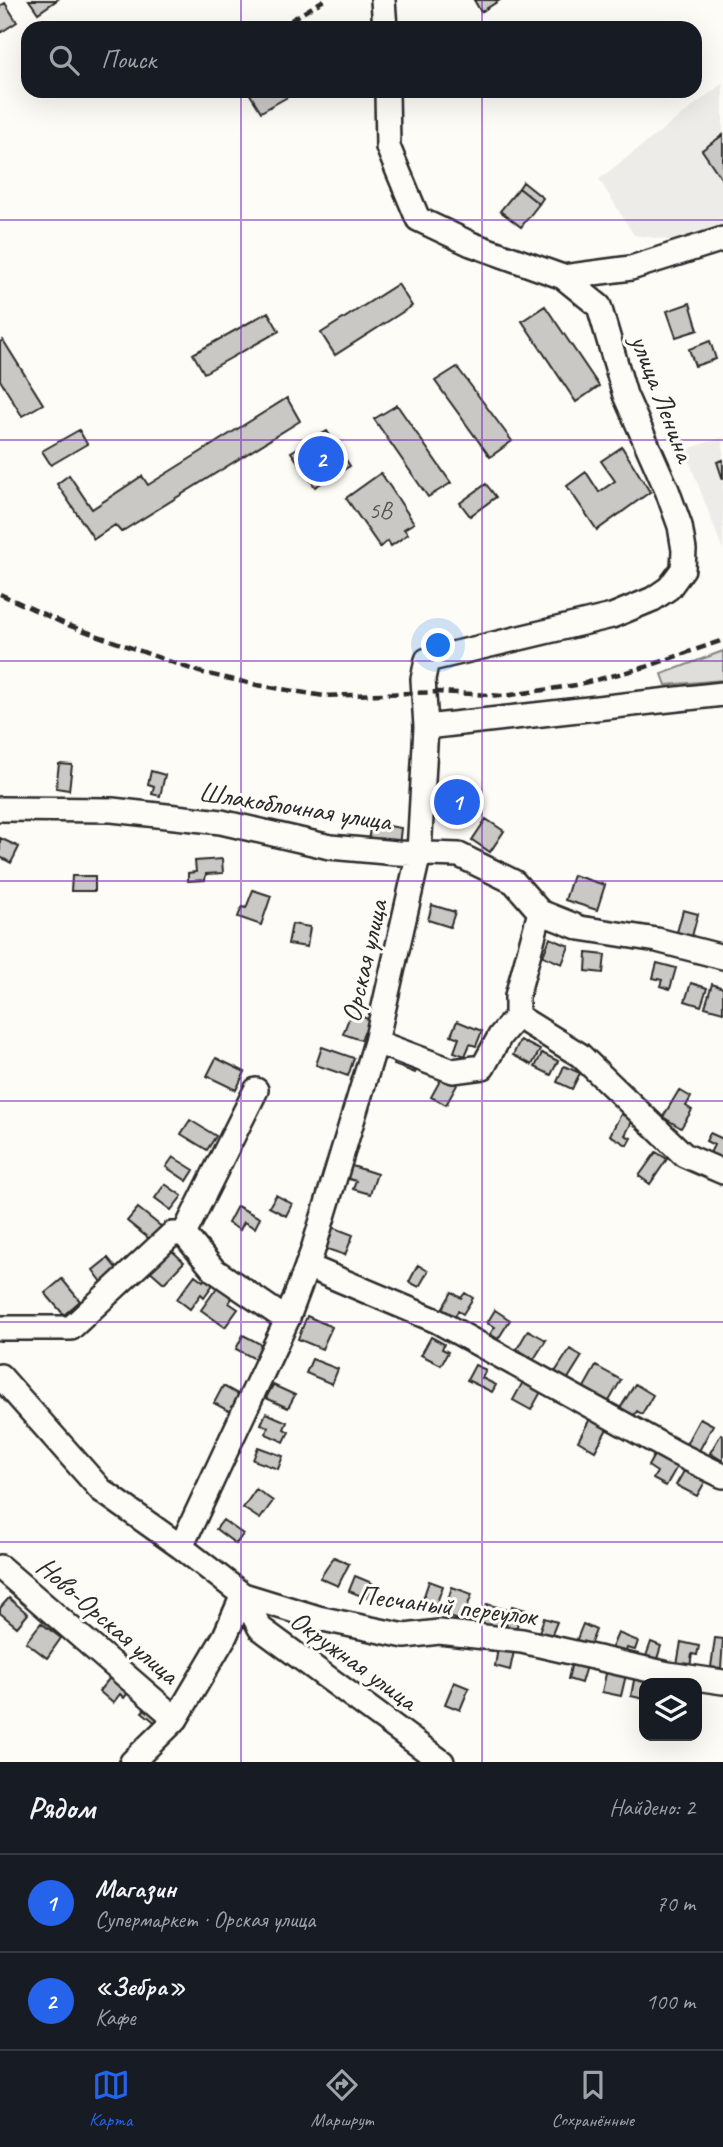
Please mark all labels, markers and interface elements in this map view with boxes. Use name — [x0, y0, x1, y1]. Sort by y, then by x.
search box — [21, 21, 702, 98]
icon: search — [45, 41, 83, 79]
text: Поиск — [101, 43, 156, 76]
street label: улица Ленина — [622, 328, 704, 469]
pin: 2 — [298, 433, 344, 485]
house number: 5В — [368, 495, 393, 525]
your location — [421, 628, 455, 662]
street label: Шлакоблочная улица — [197, 774, 395, 839]
pin: 1 — [434, 776, 480, 828]
street label: Орская улица — [333, 895, 395, 1025]
street label: Ново-Орская улица — [30, 1549, 188, 1693]
street label: Песчаный переулок — [356, 1577, 541, 1634]
street label: Окружная улица — [283, 1602, 427, 1719]
map controls — [639, 1678, 702, 1741]
button: layers — [639, 1678, 702, 1741]
text: Рядом — [28, 1789, 95, 1827]
text: Найдено: 2 — [609, 1793, 695, 1822]
text: Магазин — [95, 1872, 176, 1905]
text: 1 — [46, 1889, 56, 1918]
text: 70 m — [656, 1889, 695, 1918]
text: Супермаркет · Орская улица — [95, 1905, 315, 1934]
text: «Зебра» — [95, 1970, 185, 2003]
text: 2 — [46, 1987, 56, 2016]
text: 100 m — [646, 1987, 695, 2016]
text: Кафе — [95, 2003, 136, 2032]
tab: Карта — [89, 2066, 132, 2132]
tab: Маршрут — [311, 2066, 373, 2132]
tab: Сохранённые — [551, 2066, 634, 2132]

